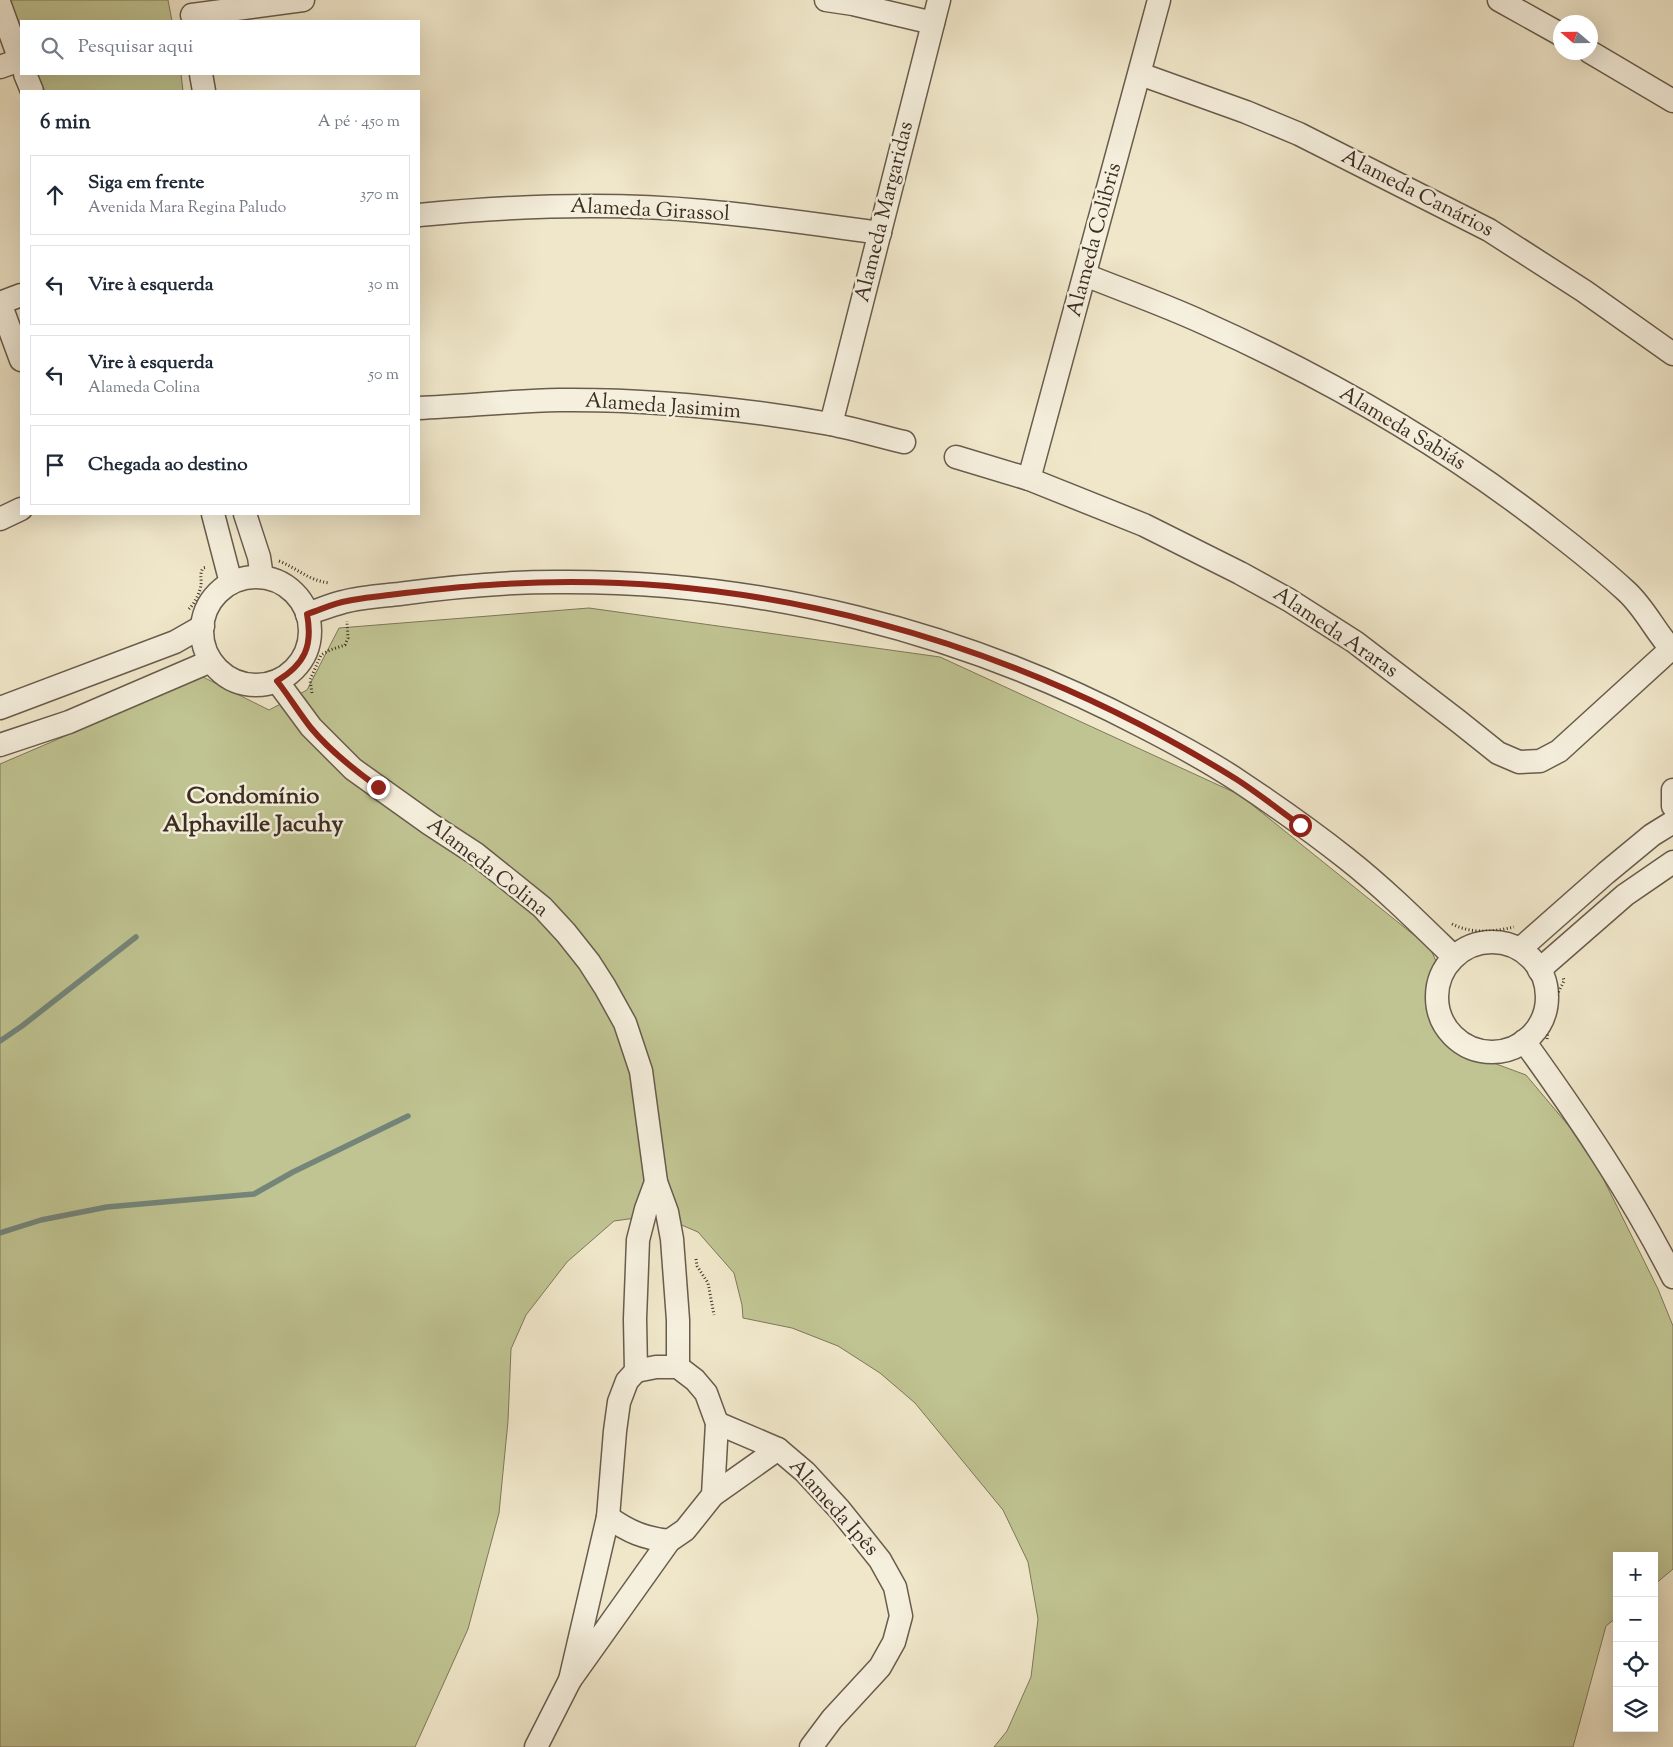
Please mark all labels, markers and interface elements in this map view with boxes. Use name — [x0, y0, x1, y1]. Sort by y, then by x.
north arrow — [1553, 15, 1598, 60]
search box — [20, 20, 420, 75]
icon: search — [38, 34, 66, 62]
text: Pesquisar aqui — [78, 34, 193, 61]
text: 6 min — [40, 108, 91, 138]
text: A pé · 450 m — [318, 111, 400, 134]
street label: Alameda Margaridas — [848, 118, 922, 306]
street label: Alameda Canários — [1336, 143, 1498, 245]
street label: Alameda Colibris — [1060, 160, 1130, 320]
text: Siga em frente — [88, 170, 204, 197]
icon: ahead — [41, 181, 69, 209]
text: 370 m — [360, 184, 399, 207]
street label: Alameda Girassol — [569, 192, 731, 230]
text: Avenida Mara Regina Paludo — [88, 197, 286, 220]
icon: left — [41, 271, 69, 299]
text: Vire à esquerda — [88, 272, 214, 299]
text: 30 m — [368, 274, 399, 297]
text: Vire à esquerda — [88, 350, 214, 377]
icon: left — [41, 361, 69, 389]
text: 50 m — [368, 364, 399, 387]
text: Alameda Colina — [88, 377, 200, 400]
street label: Alameda Sabiás — [1333, 379, 1471, 479]
street label: Alameda Jasimim — [584, 387, 742, 427]
icon: arrive — [41, 451, 69, 479]
text: Chegada ao destino — [88, 452, 248, 479]
street label: Alameda Araras — [1266, 580, 1404, 686]
route end — [367, 776, 390, 799]
district label: Condomínio Alphaville Jacuhy — [163, 780, 344, 842]
street label: Alameda Colina — [420, 811, 554, 925]
route start — [1289, 814, 1312, 837]
street label: Alameda Ipês — [781, 1453, 885, 1563]
map controls — [1613, 1552, 1658, 1732]
button: + — [1613, 1552, 1658, 1597]
button: − — [1613, 1597, 1658, 1642]
button: locate — [1613, 1642, 1658, 1687]
button: layers — [1613, 1687, 1658, 1732]

